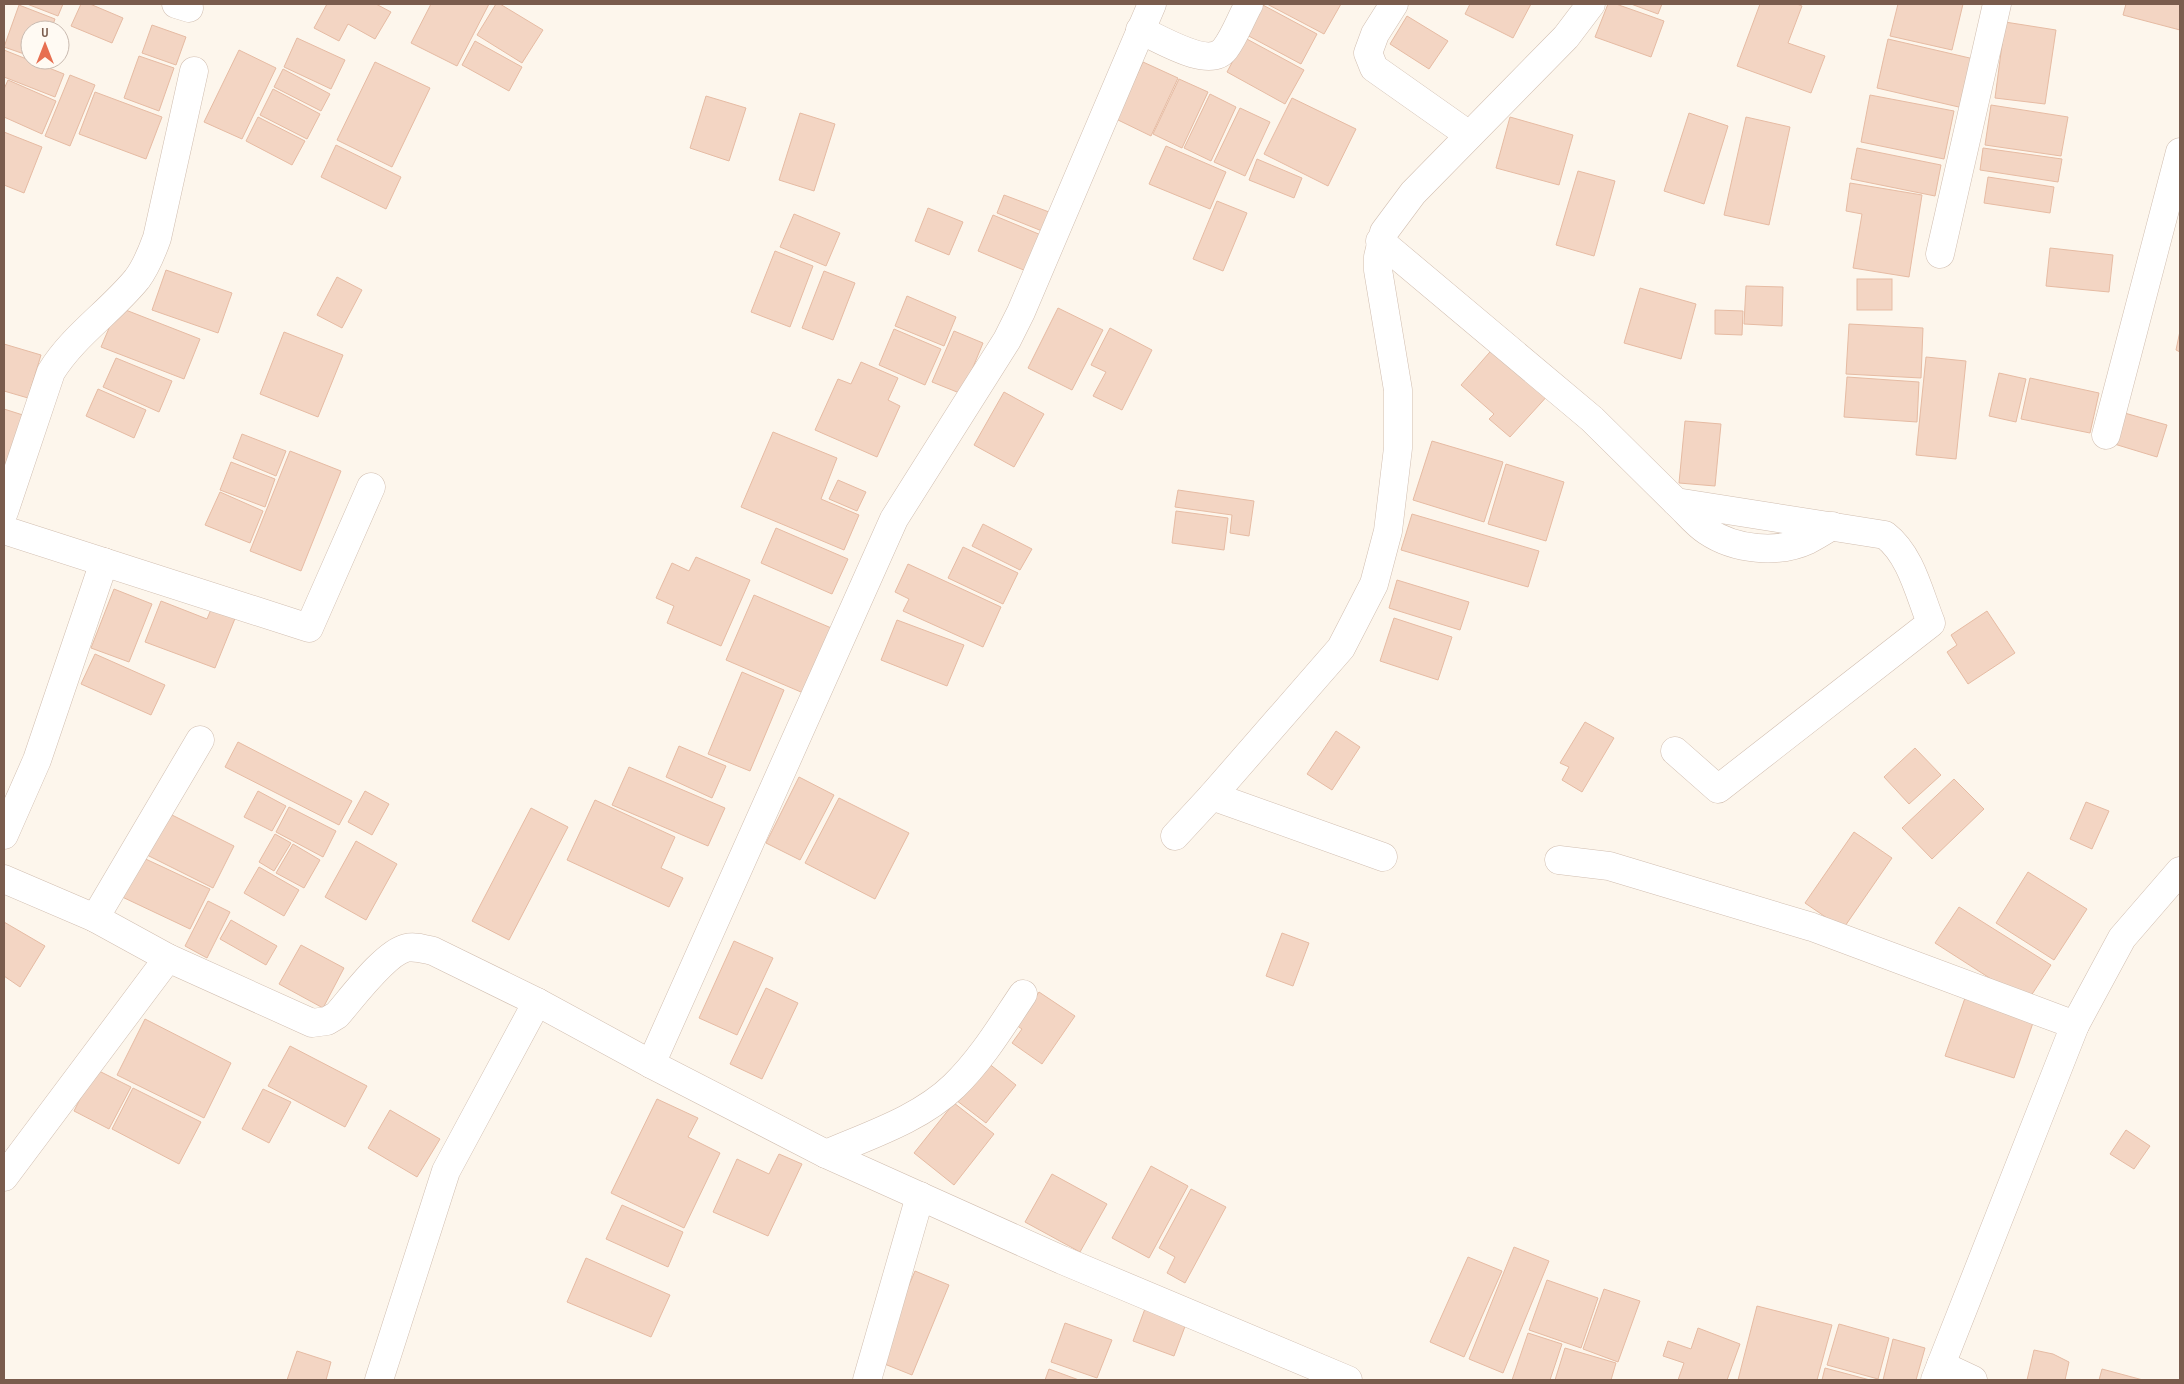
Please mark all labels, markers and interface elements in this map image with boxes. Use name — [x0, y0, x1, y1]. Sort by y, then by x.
north arrow — [20, 20, 70, 70]
text: U — [41, 24, 49, 41]

